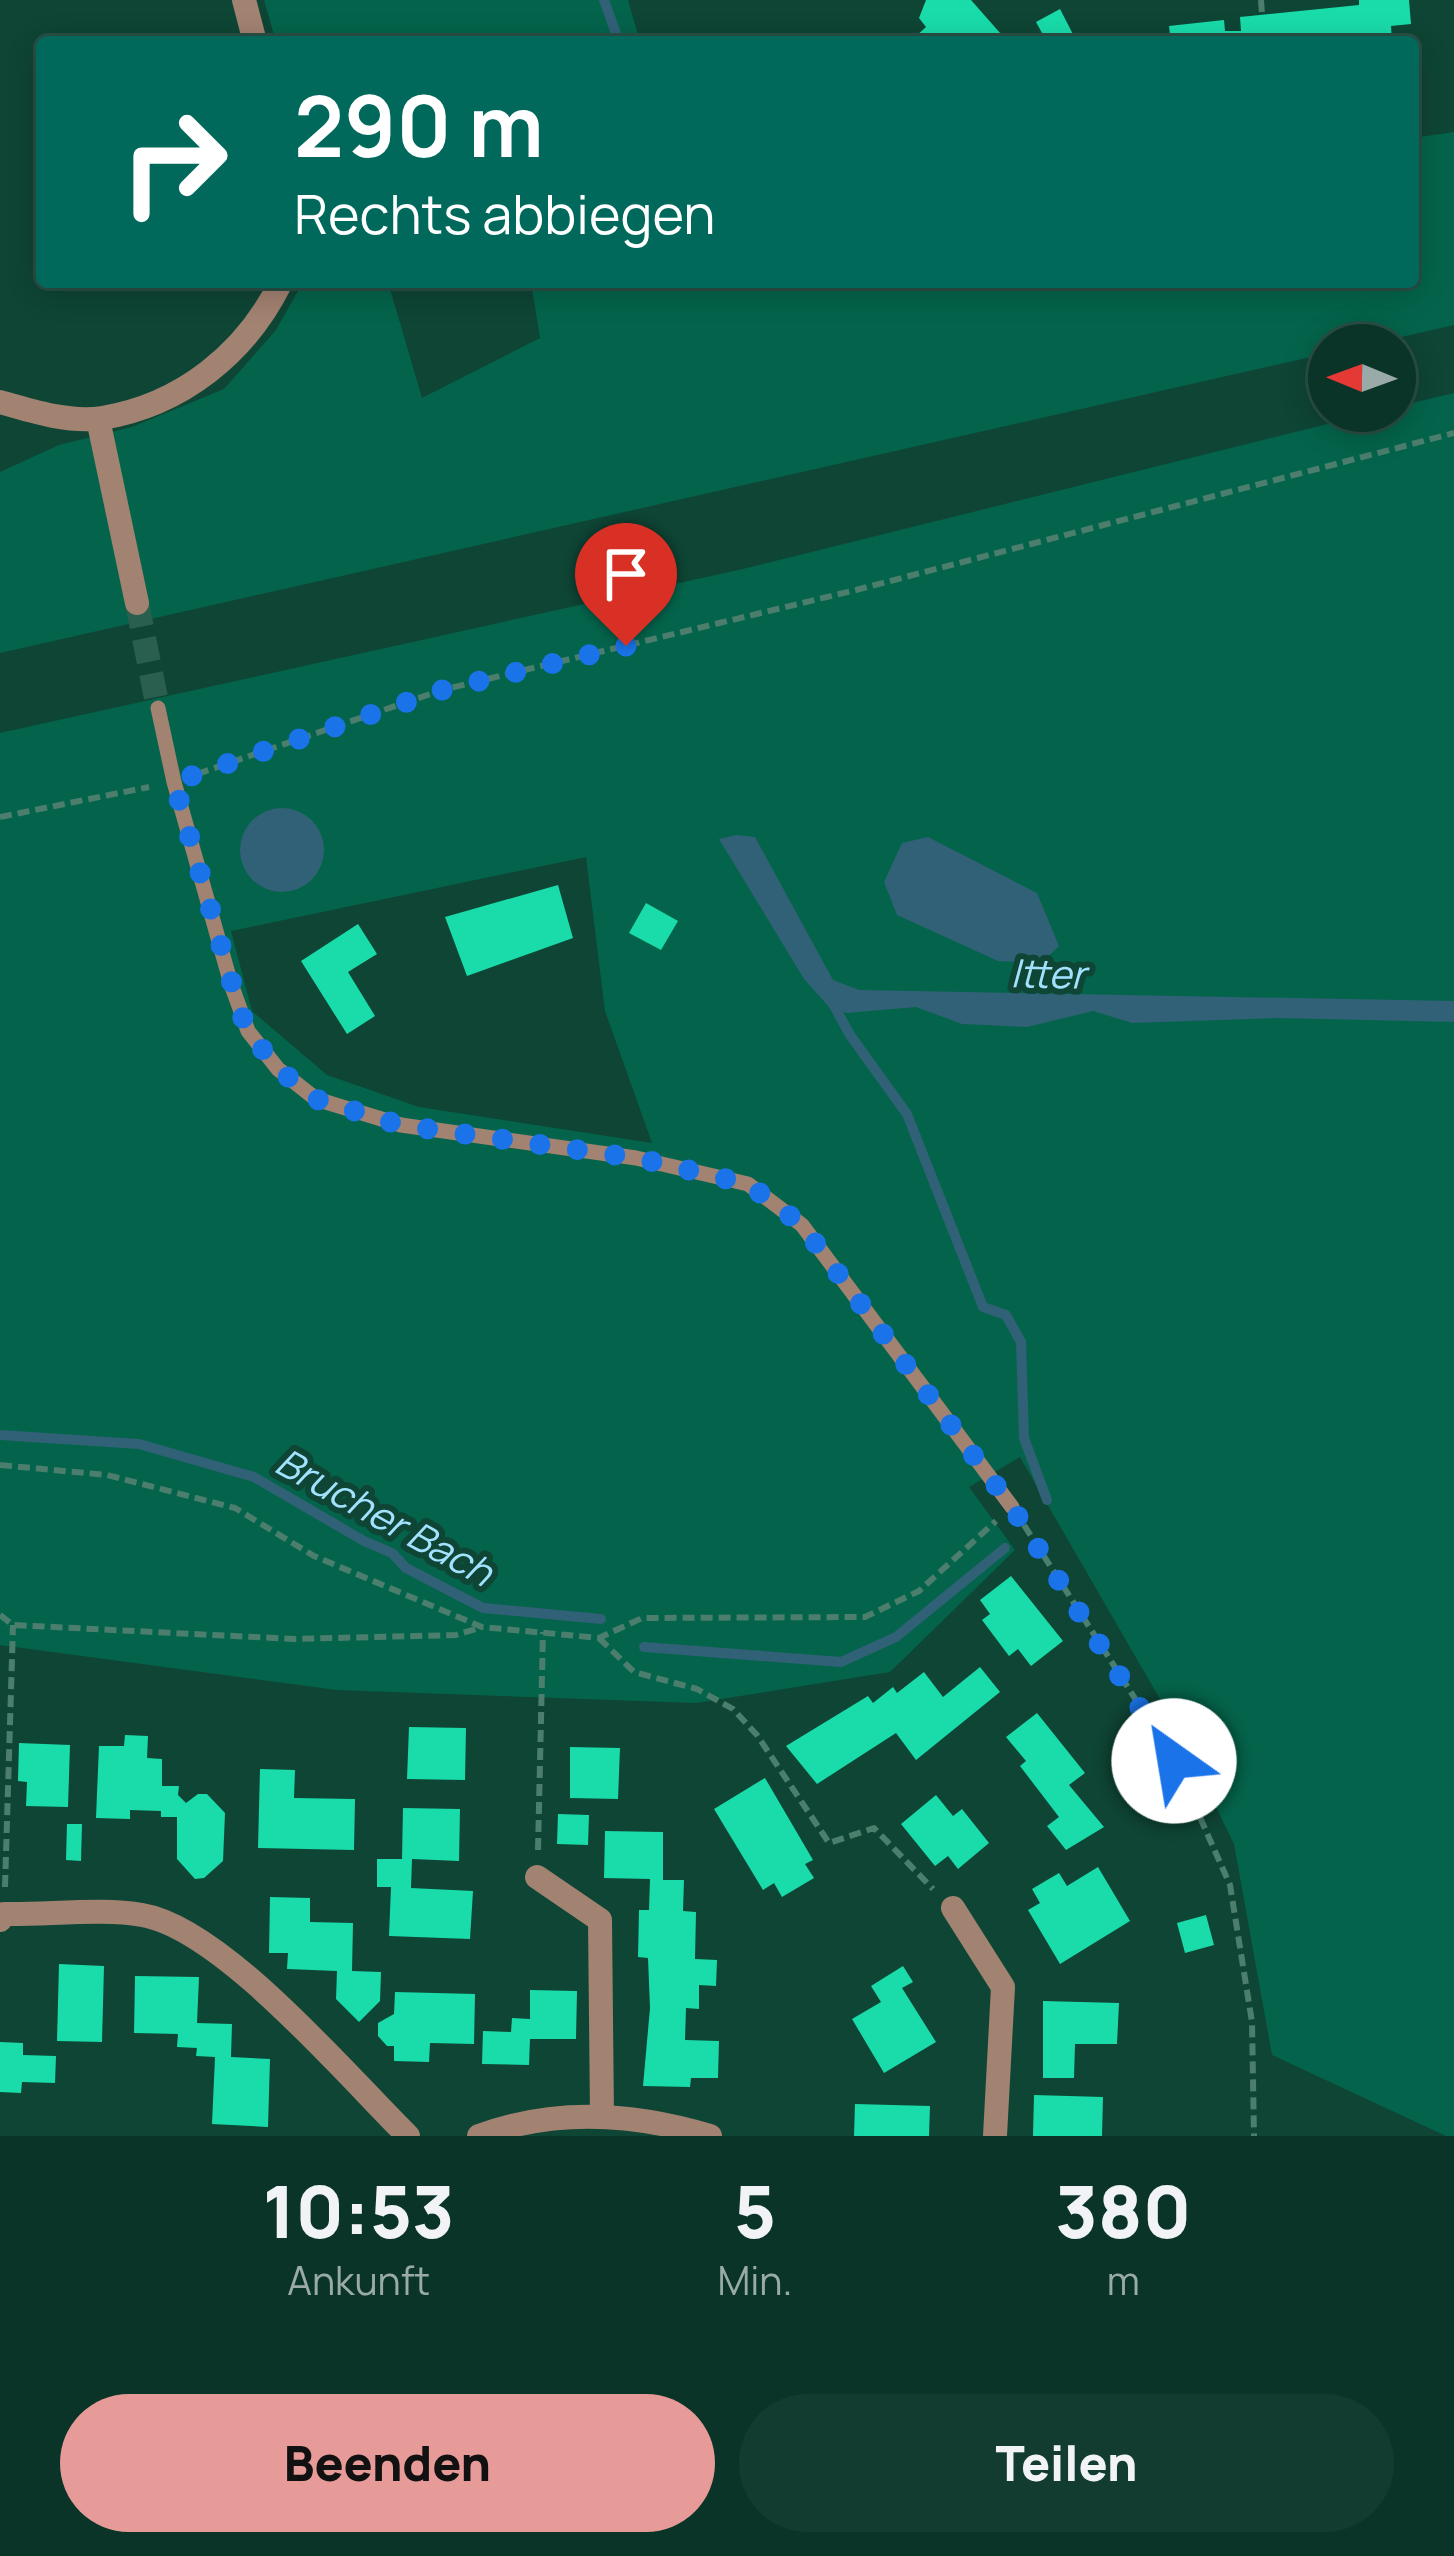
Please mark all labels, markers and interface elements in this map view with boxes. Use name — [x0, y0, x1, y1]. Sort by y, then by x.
text: 290 m — [294, 67, 544, 182]
icon: right — [96, 84, 252, 240]
text: Rechts abbiegen — [294, 176, 715, 250]
north arrow — [1308, 324, 1416, 432]
map controls — [1308, 324, 1416, 432]
pin — [575, 523, 677, 646]
icon: arrive — [593, 541, 659, 607]
water label: Itter — [1010, 945, 1091, 1001]
water label: Brucher Bach — [267, 1434, 505, 1599]
position arrow — [1111, 1698, 1237, 1824]
text: 10:53 — [263, 2161, 455, 2260]
text: 5 — [734, 2161, 776, 2260]
text: 380 — [1055, 2161, 1191, 2260]
text: Ankunft — [287, 2253, 430, 2307]
text: Min. — [717, 2253, 792, 2307]
text: m — [1107, 2253, 1140, 2307]
button: Beenden — [60, 2394, 715, 2532]
button: Teilen — [739, 2394, 1394, 2532]

